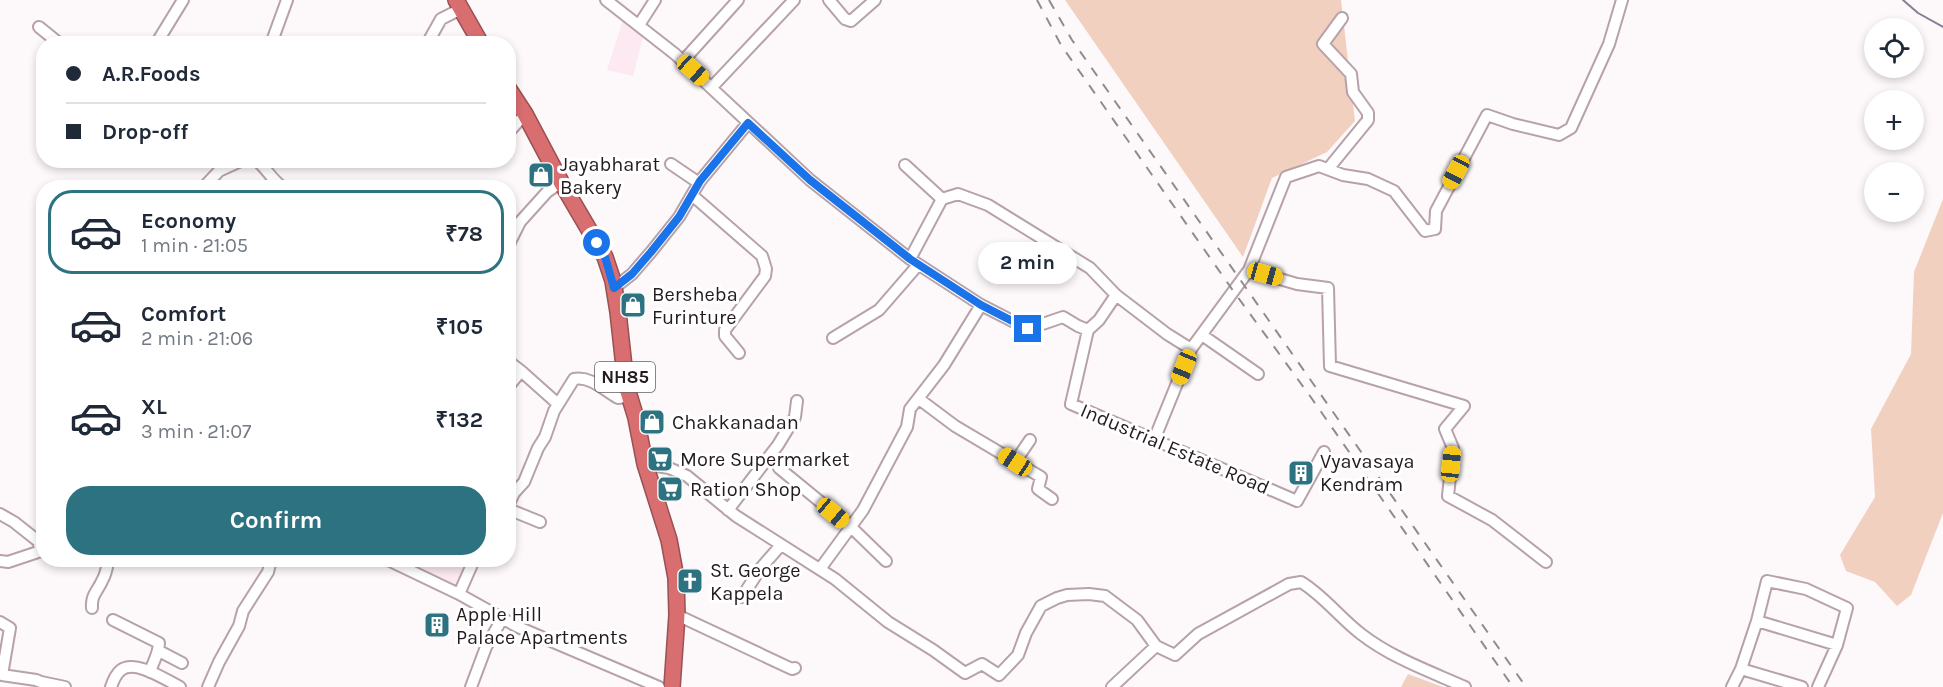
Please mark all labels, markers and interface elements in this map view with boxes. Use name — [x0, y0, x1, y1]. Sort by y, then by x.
map controls — [1864, 18, 1924, 222]
button: locate — [1864, 18, 1924, 78]
car — [674, 51, 712, 89]
text: A.R.Foods — [102, 61, 201, 87]
button: + — [1864, 90, 1924, 150]
text: Drop-off — [102, 119, 188, 145]
car — [1440, 152, 1472, 192]
place label: Jayabharat Bakery — [560, 153, 661, 199]
shop icon: Jayabharat Bakery — [526, 160, 556, 190]
button: − — [1864, 162, 1924, 222]
icon: car — [69, 205, 123, 259]
text: Economy — [141, 208, 236, 234]
text: ₹78 — [445, 221, 483, 247]
route start — [583, 229, 610, 256]
text: 1 min · 21:05 — [141, 234, 248, 257]
callout: 2 min — [978, 242, 1078, 284]
text: 2 min — [1000, 251, 1055, 274]
car — [1245, 260, 1285, 288]
place label: Bersheba Furinture — [652, 283, 738, 329]
shop icon: Bersheba Furinture — [618, 290, 648, 320]
icon: car — [69, 298, 123, 352]
text: Comfort — [141, 301, 226, 327]
text: ₹105 — [436, 314, 483, 340]
route end — [1014, 315, 1041, 342]
text: 2 min · 21:06 — [141, 327, 253, 350]
car — [1169, 347, 1199, 387]
road number: NH85 — [595, 362, 655, 392]
icon: car — [69, 391, 123, 445]
text: XL — [141, 394, 167, 420]
street label: Industrial Estate Road — [1077, 399, 1273, 499]
text: ₹132 — [436, 407, 483, 433]
shop icon: Chakkanadan — [637, 407, 667, 437]
place label: Chakkanadan — [672, 411, 799, 434]
text: 3 min · 21:07 — [141, 420, 251, 443]
supermarket icon: More Supermarket — [645, 444, 675, 474]
car — [995, 445, 1035, 479]
car — [1440, 445, 1462, 483]
place label: More Supermarket — [680, 448, 850, 471]
place label: Vyavasaya Kendram — [1320, 450, 1414, 496]
building icon: Vyavasaya Kendram — [1286, 458, 1316, 488]
supermarket icon: Ration Shop — [655, 474, 685, 504]
place label: Ration Shop — [690, 478, 801, 501]
button: Confirm — [66, 486, 486, 555]
car — [813, 495, 853, 531]
place label: St. George Kappela — [710, 559, 800, 605]
church icon: St. George Kappela — [675, 566, 705, 596]
place label: Apple Hill Palace Apartments — [456, 603, 628, 649]
building icon: Apple Hill Palace Apartments — [422, 610, 452, 640]

